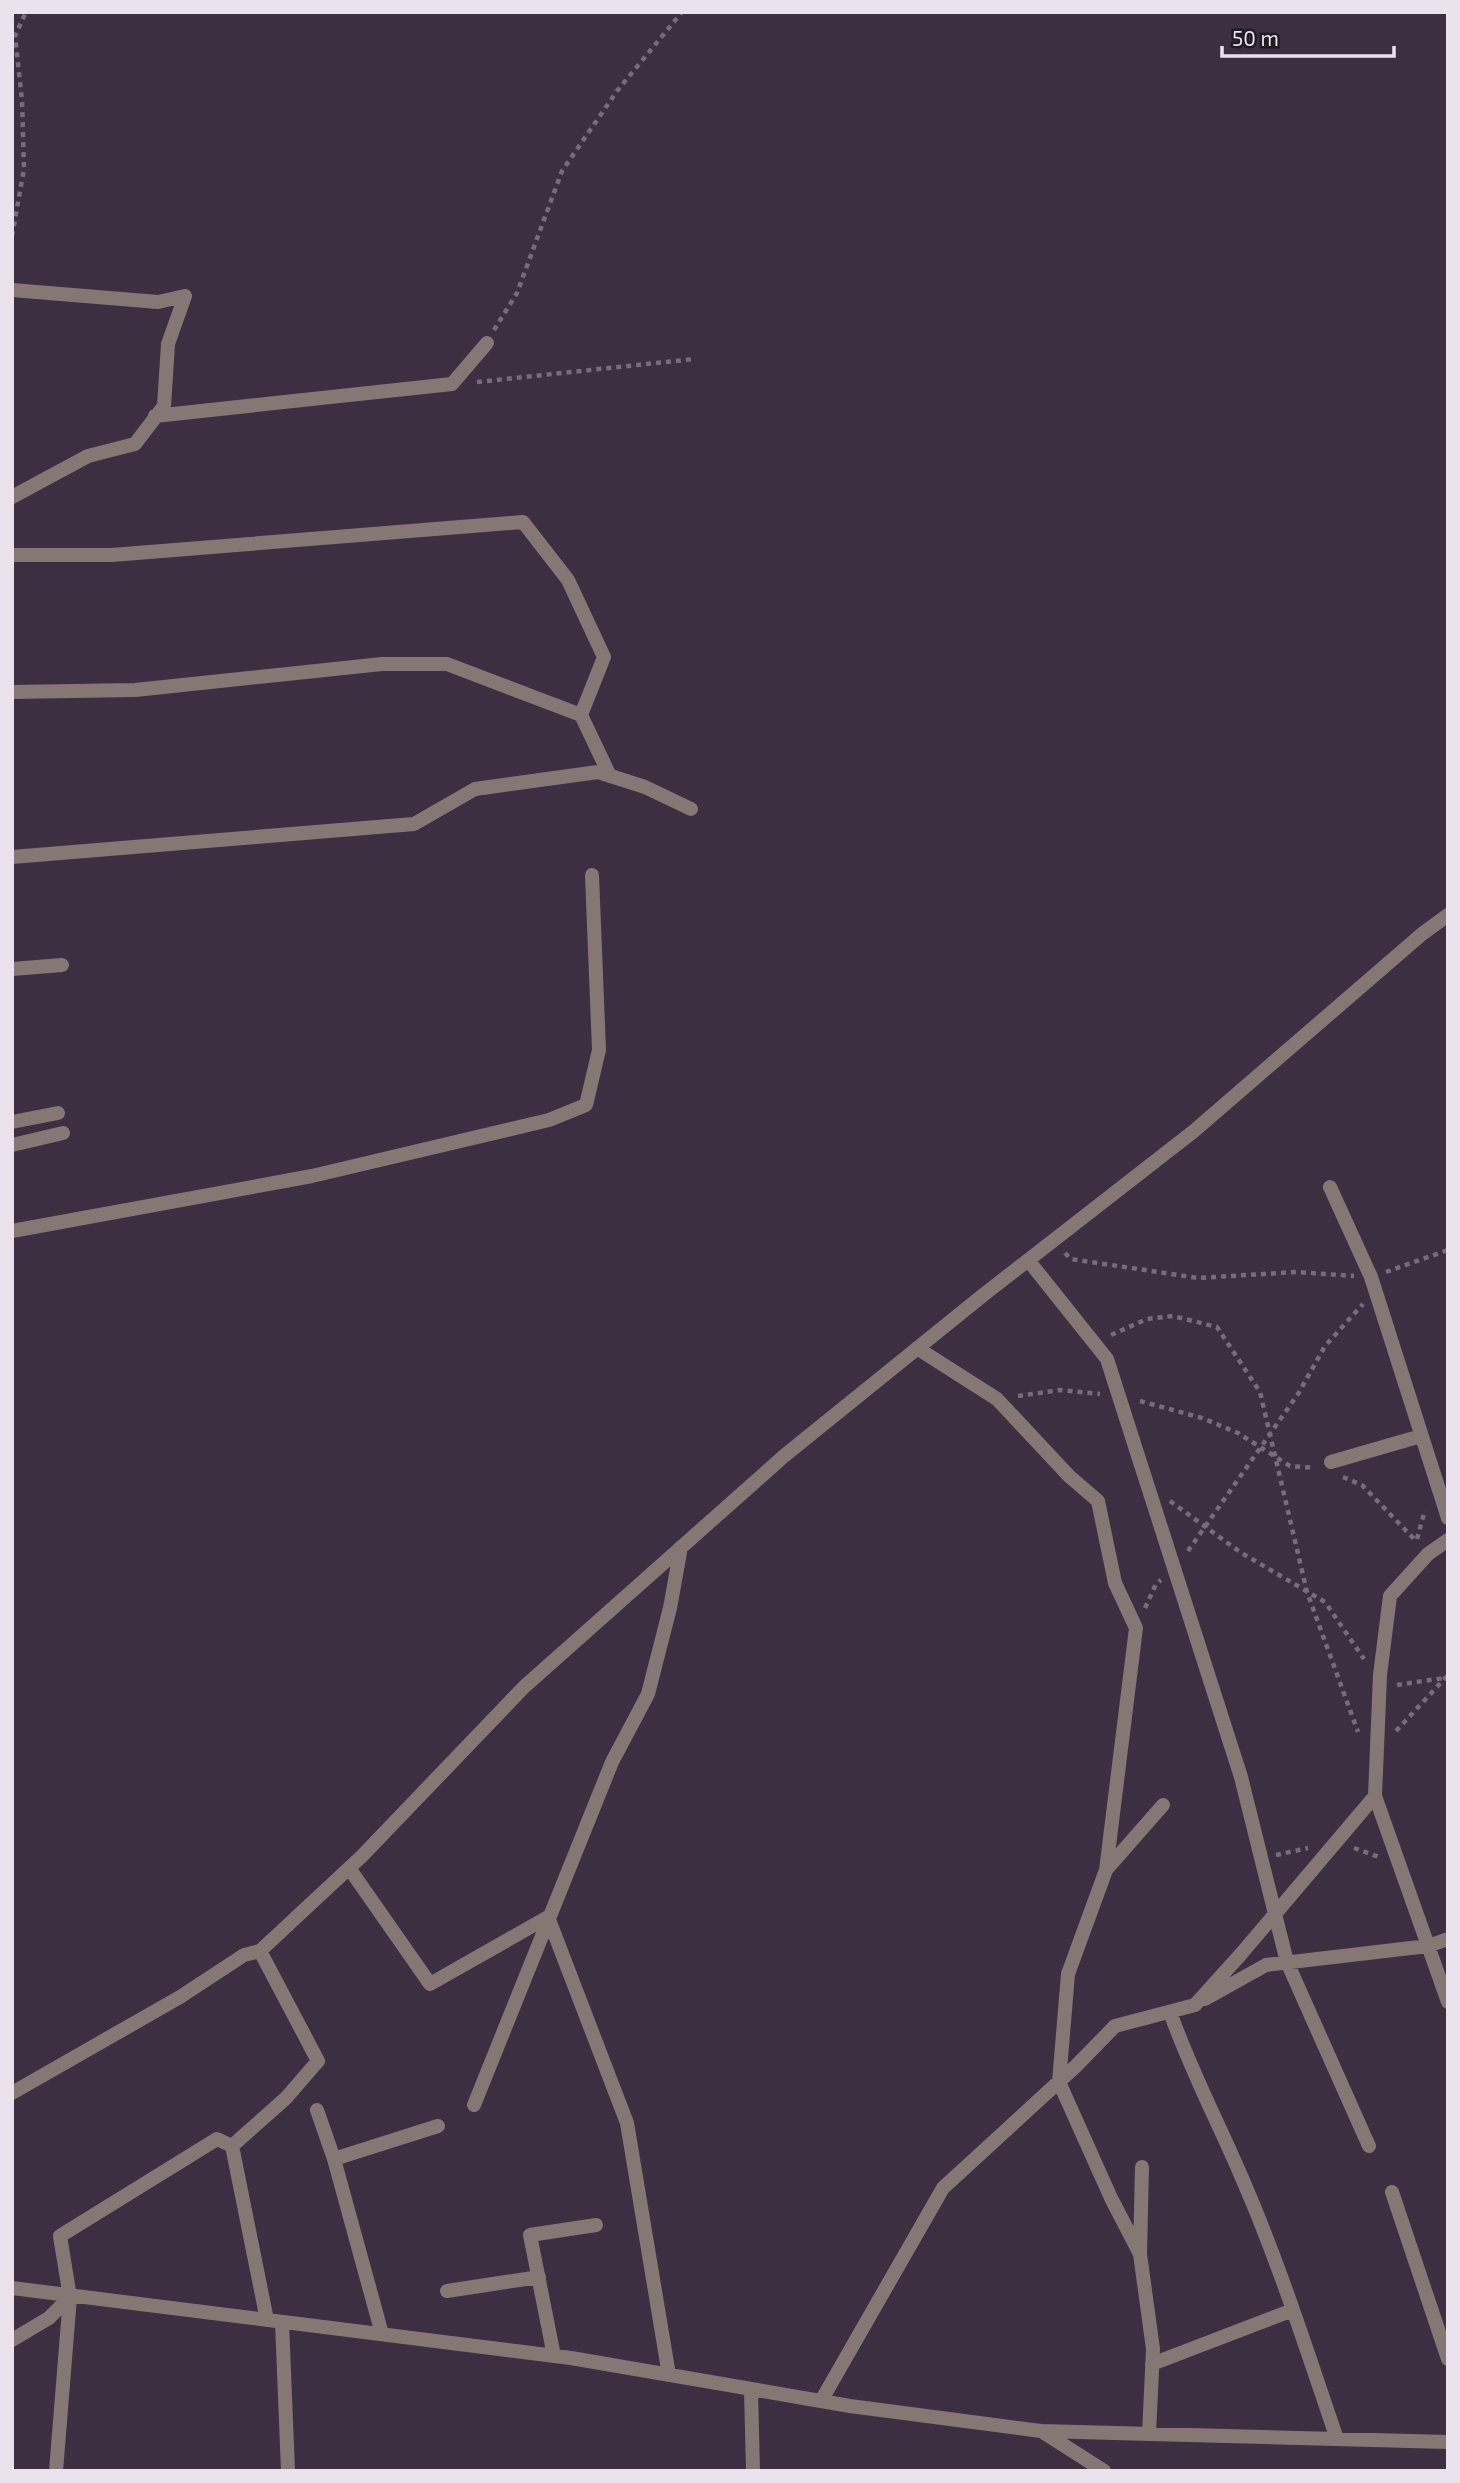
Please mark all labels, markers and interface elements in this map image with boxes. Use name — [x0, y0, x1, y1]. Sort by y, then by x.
scale bar — [1222, 14, 1394, 58]
text: 50 m — [1232, 25, 1279, 50]

